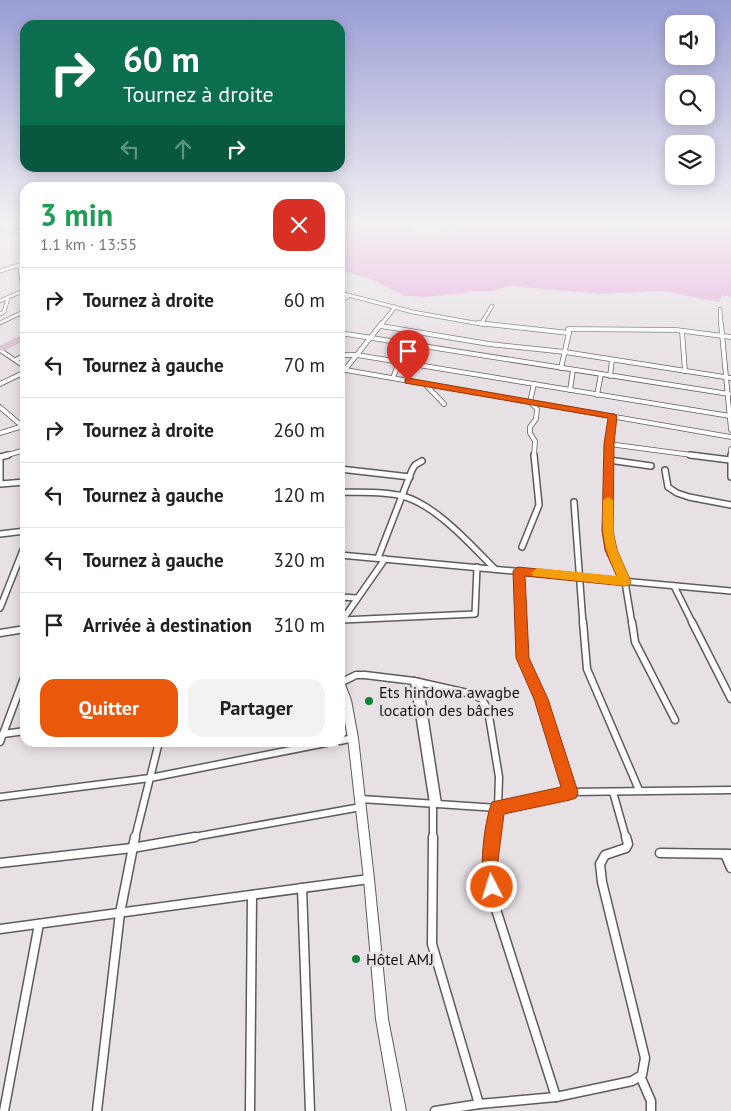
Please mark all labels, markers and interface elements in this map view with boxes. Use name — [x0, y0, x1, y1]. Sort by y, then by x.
map controls — [665, 15, 715, 185]
button: sound — [665, 15, 715, 65]
text: 60 m — [123, 36, 200, 82]
icon: right — [40, 40, 105, 105]
button: search — [665, 75, 715, 125]
text: Tournez à droite — [123, 80, 274, 108]
icon: left — [116, 135, 144, 163]
icon: ahead — [169, 135, 197, 163]
icon: right — [222, 135, 250, 163]
button: layers — [665, 135, 715, 185]
text: 3 min — [40, 195, 113, 234]
button: close — [273, 199, 325, 251]
text: 1.1 km · 13:55 — [40, 234, 137, 254]
icon: right — [40, 286, 68, 314]
text: Tournez à droite — [83, 288, 214, 312]
text: 60 m — [284, 288, 325, 312]
pin — [387, 330, 429, 381]
icon: arrive — [394, 337, 422, 365]
icon: left — [40, 351, 68, 379]
text: Tournez à gauche — [83, 353, 224, 377]
text: 70 m — [284, 353, 325, 377]
icon: right — [40, 416, 68, 444]
text: Tournez à droite — [83, 418, 214, 442]
text: 260 m — [273, 418, 325, 442]
icon: left — [40, 481, 68, 509]
text: Tournez à gauche — [83, 483, 224, 507]
text: 120 m — [273, 483, 325, 507]
icon: left — [40, 546, 68, 574]
text: Tournez à gauche — [83, 548, 224, 572]
text: 320 m — [273, 548, 325, 572]
icon: arrive — [40, 611, 68, 639]
text: Arrivée à destination — [83, 613, 252, 637]
text: 310 m — [273, 613, 325, 637]
button: Quitter — [40, 679, 178, 737]
button: Partager — [188, 679, 325, 737]
place label: Ets hindowa awagbe location des bâches — [379, 682, 520, 720]
marker: Ets hindowa awagbe location des bâches — [363, 695, 375, 707]
position arrow — [465, 860, 517, 912]
place label: Hôtel AMJ — [366, 949, 434, 969]
marker: Hôtel AMJ — [350, 953, 362, 965]

